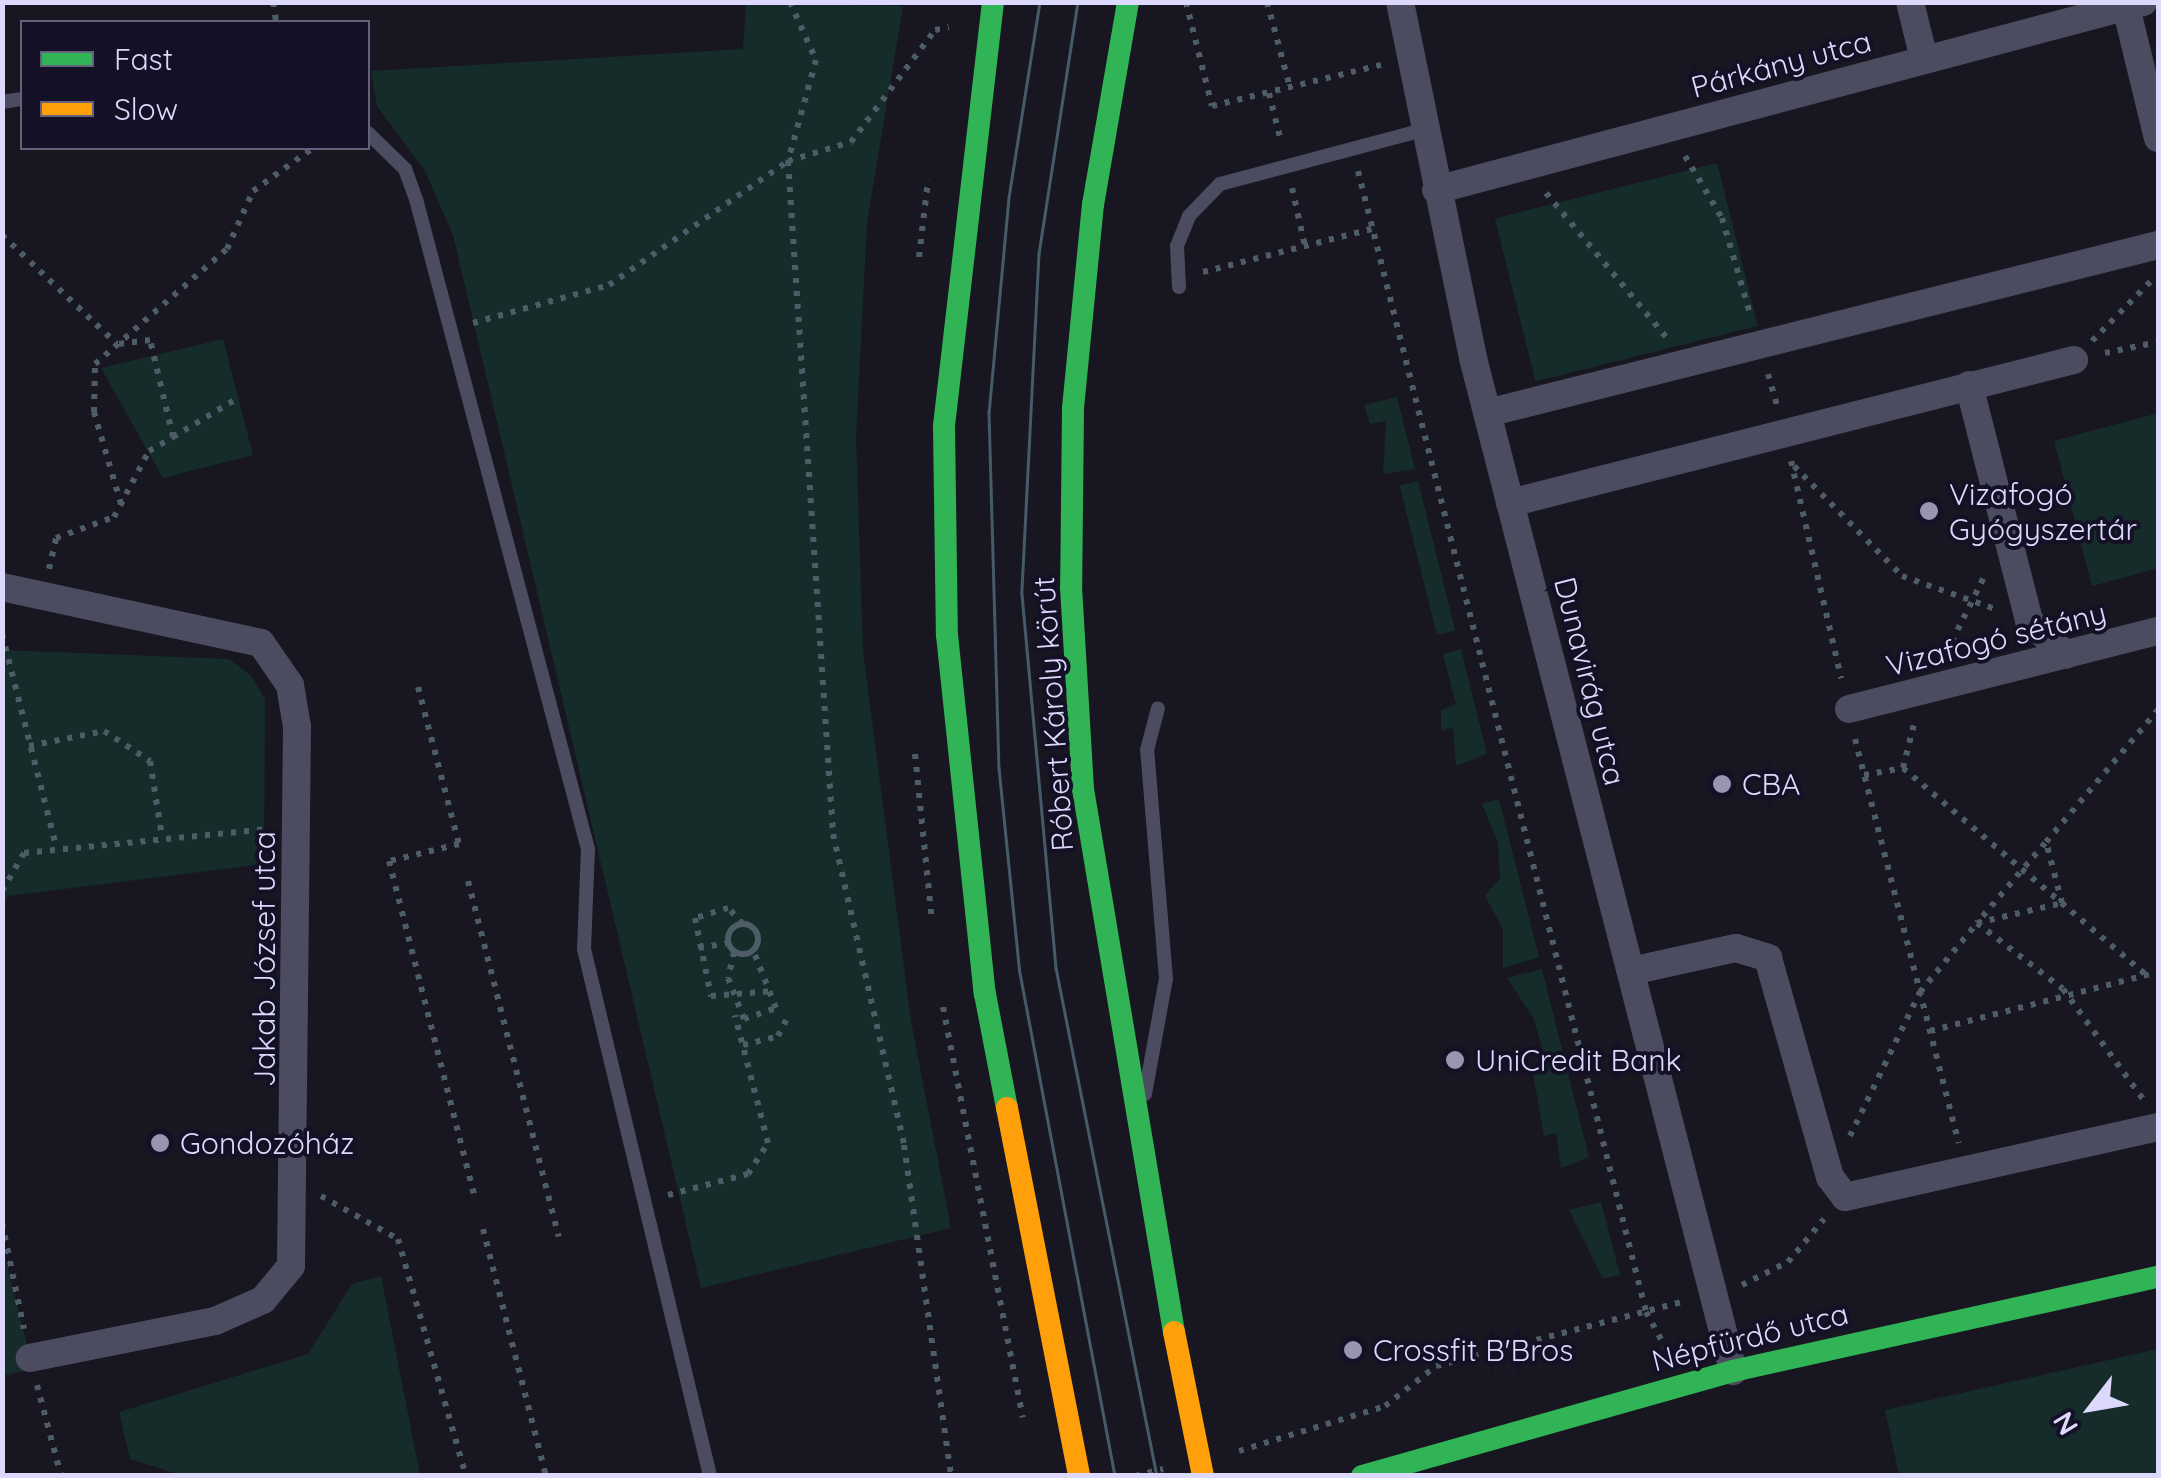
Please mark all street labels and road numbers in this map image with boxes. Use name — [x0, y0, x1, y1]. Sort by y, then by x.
street label: Párkány utca — [1687, 23, 1875, 105]
street label: Dunavirág utca — [1547, 573, 1633, 789]
street label: Róbert Károly körút — [1025, 575, 1081, 853]
street label: Vizafogó sétány — [1882, 594, 2110, 684]
street label: Jakab József utca — [246, 831, 282, 1087]
street label: Népfürdő utca — [1648, 1295, 1852, 1379]

